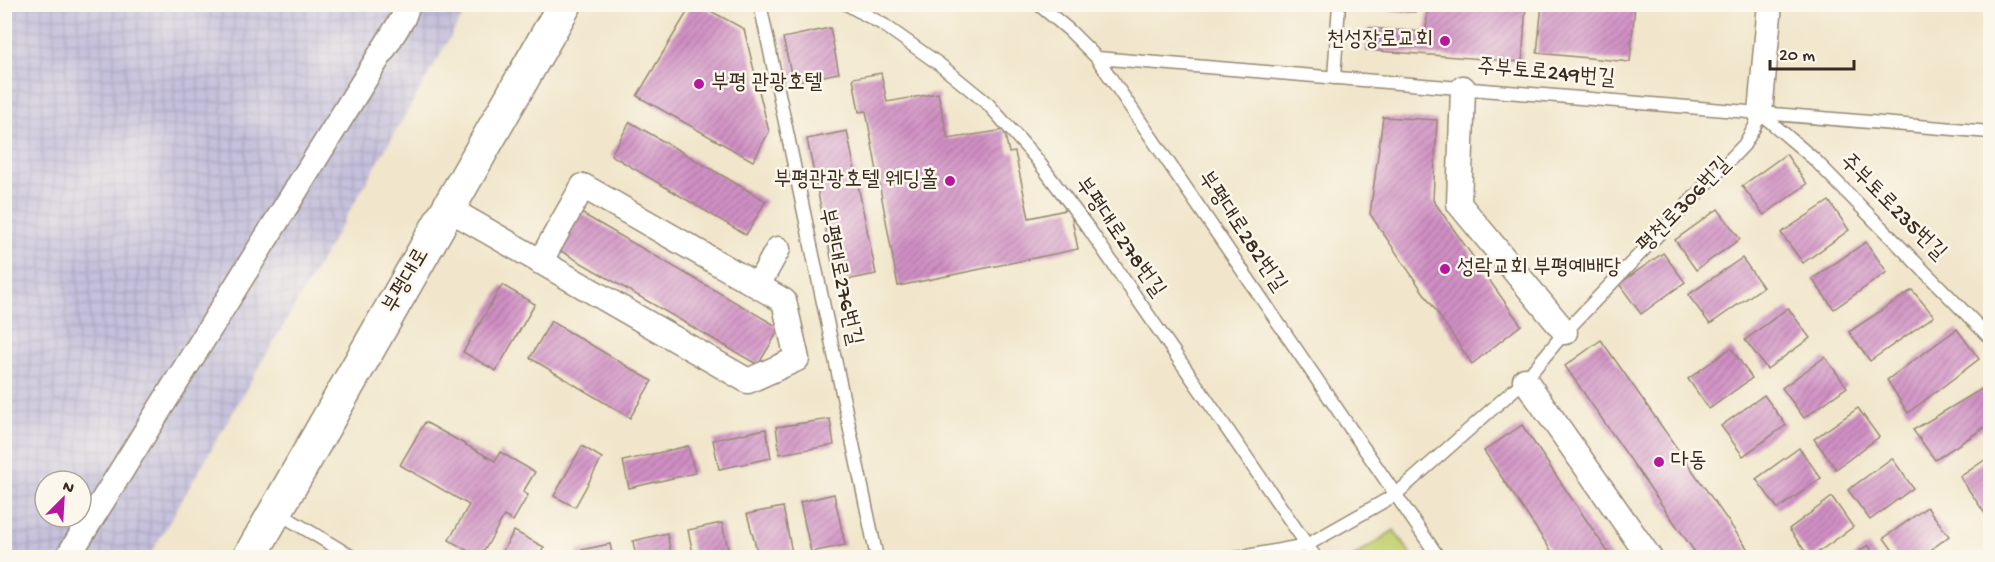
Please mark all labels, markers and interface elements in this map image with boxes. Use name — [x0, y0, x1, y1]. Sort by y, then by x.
place label: 천성장로교회 — [1327, 28, 1433, 54]
scale bar — [1770, 33, 1854, 71]
marker: 천성장로교회 — [1438, 34, 1452, 48]
text: 20 m — [1779, 46, 1815, 67]
street label: 주부토로249번길 — [1476, 55, 1616, 93]
place label: 부평 관광호텔 — [711, 71, 823, 97]
marker: 부평 관광호텔 — [692, 77, 706, 91]
street label: 주부토로235번길 — [1833, 149, 1951, 267]
street label: 평천로306번길 — [1633, 152, 1737, 259]
place label: 부평관광호텔 웨딩홀 — [773, 167, 938, 194]
street label: 부평대로282번길 — [1191, 167, 1291, 297]
street label: 부평대로278번길 — [1068, 173, 1170, 303]
marker: 부평관광호텔 웨딩홀 — [943, 174, 957, 188]
street label: 부평대로276번길 — [812, 206, 866, 348]
street label: 부평대로 — [378, 244, 436, 318]
place label: 성락교회 부평예배당 — [1457, 256, 1622, 282]
marker: 성락교회 부평예배당 — [1438, 262, 1452, 276]
place label: 다동 — [1671, 449, 1706, 475]
marker: 다동 — [1652, 455, 1666, 469]
north arrow — [33, 469, 93, 529]
text: N — [59, 478, 77, 500]

